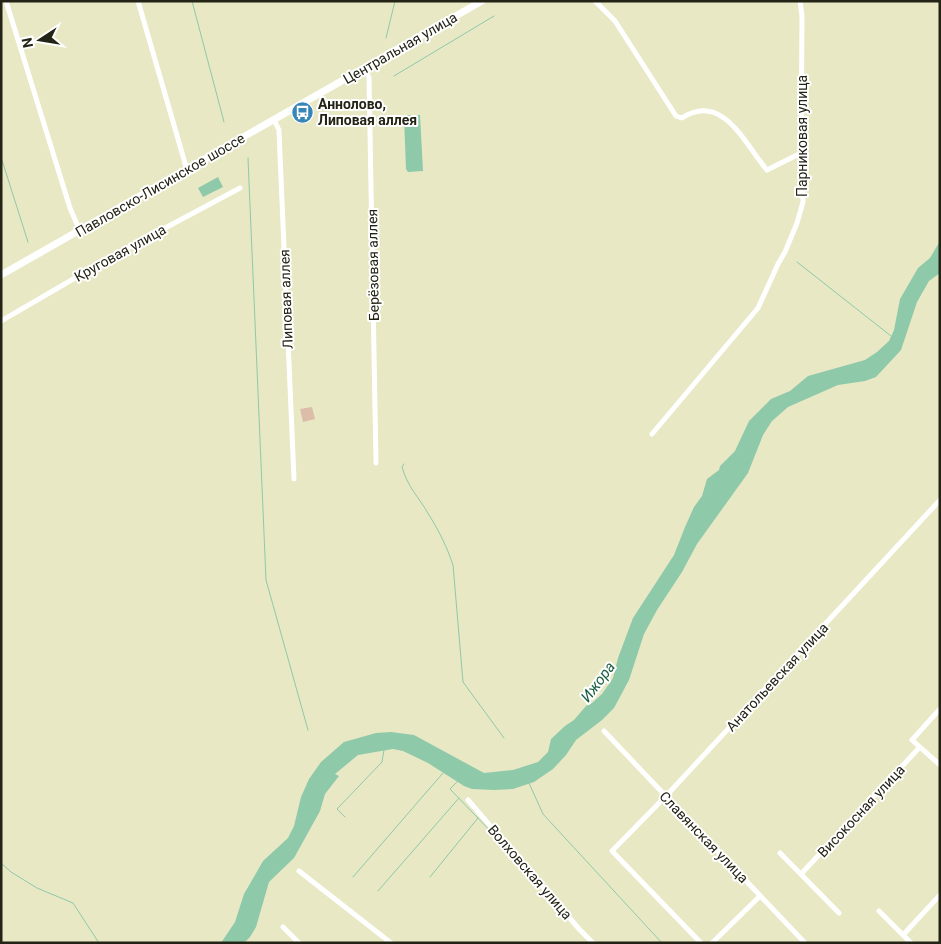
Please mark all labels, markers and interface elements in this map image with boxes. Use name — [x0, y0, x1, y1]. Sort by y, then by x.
street label: Центральная улица — [340, 9, 460, 87]
north arrow — [15, 15, 65, 65]
text: N — [18, 36, 36, 49]
street label: Парниковая улица — [794, 75, 810, 197]
place label: Аннолово, Липовая аллея — [318, 96, 417, 128]
bus stop icon: Аннолово, Липовая аллея — [290, 100, 314, 124]
street label: Павловско-Лисинское шоссе — [73, 130, 247, 240]
street label: Берёзовая аллея — [364, 209, 382, 321]
street label: Круговая улица — [71, 221, 169, 285]
street label: Липовая аллея — [276, 249, 296, 349]
street label: Анатольевская улица — [723, 620, 831, 734]
water label: Ижора — [577, 658, 619, 706]
street label: Високосная улица — [814, 762, 908, 860]
street label: Славянская улица — [656, 788, 752, 886]
street label: Волховская улица — [485, 822, 575, 922]

